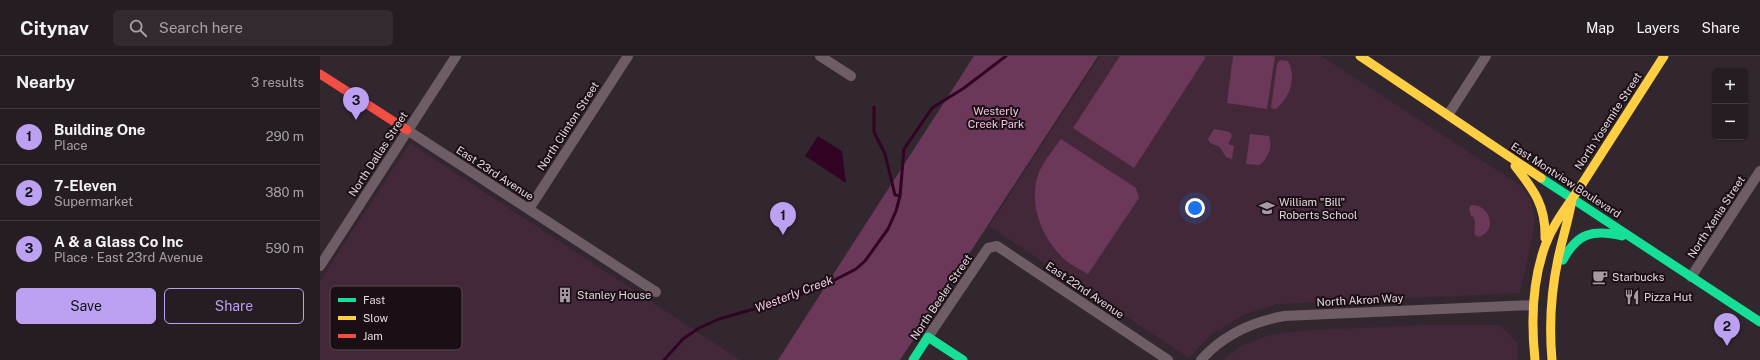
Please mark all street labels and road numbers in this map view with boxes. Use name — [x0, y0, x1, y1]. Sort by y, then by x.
street label: North Yosemite Street — [1572, 70, 1644, 172]
street label: North Clinton Street — [535, 79, 601, 173]
street label: North Dallas Street — [346, 109, 410, 199]
street label: East Montview Boulevard — [1509, 140, 1623, 220]
street label: East 23rd Avenue — [454, 143, 536, 203]
street label: North Xenia Street — [1685, 174, 1747, 260]
street label: North Beeler Street — [908, 252, 974, 342]
street label: East 22nd Avenue — [1044, 259, 1126, 321]
street label: North Akron Way — [1316, 292, 1404, 308]

